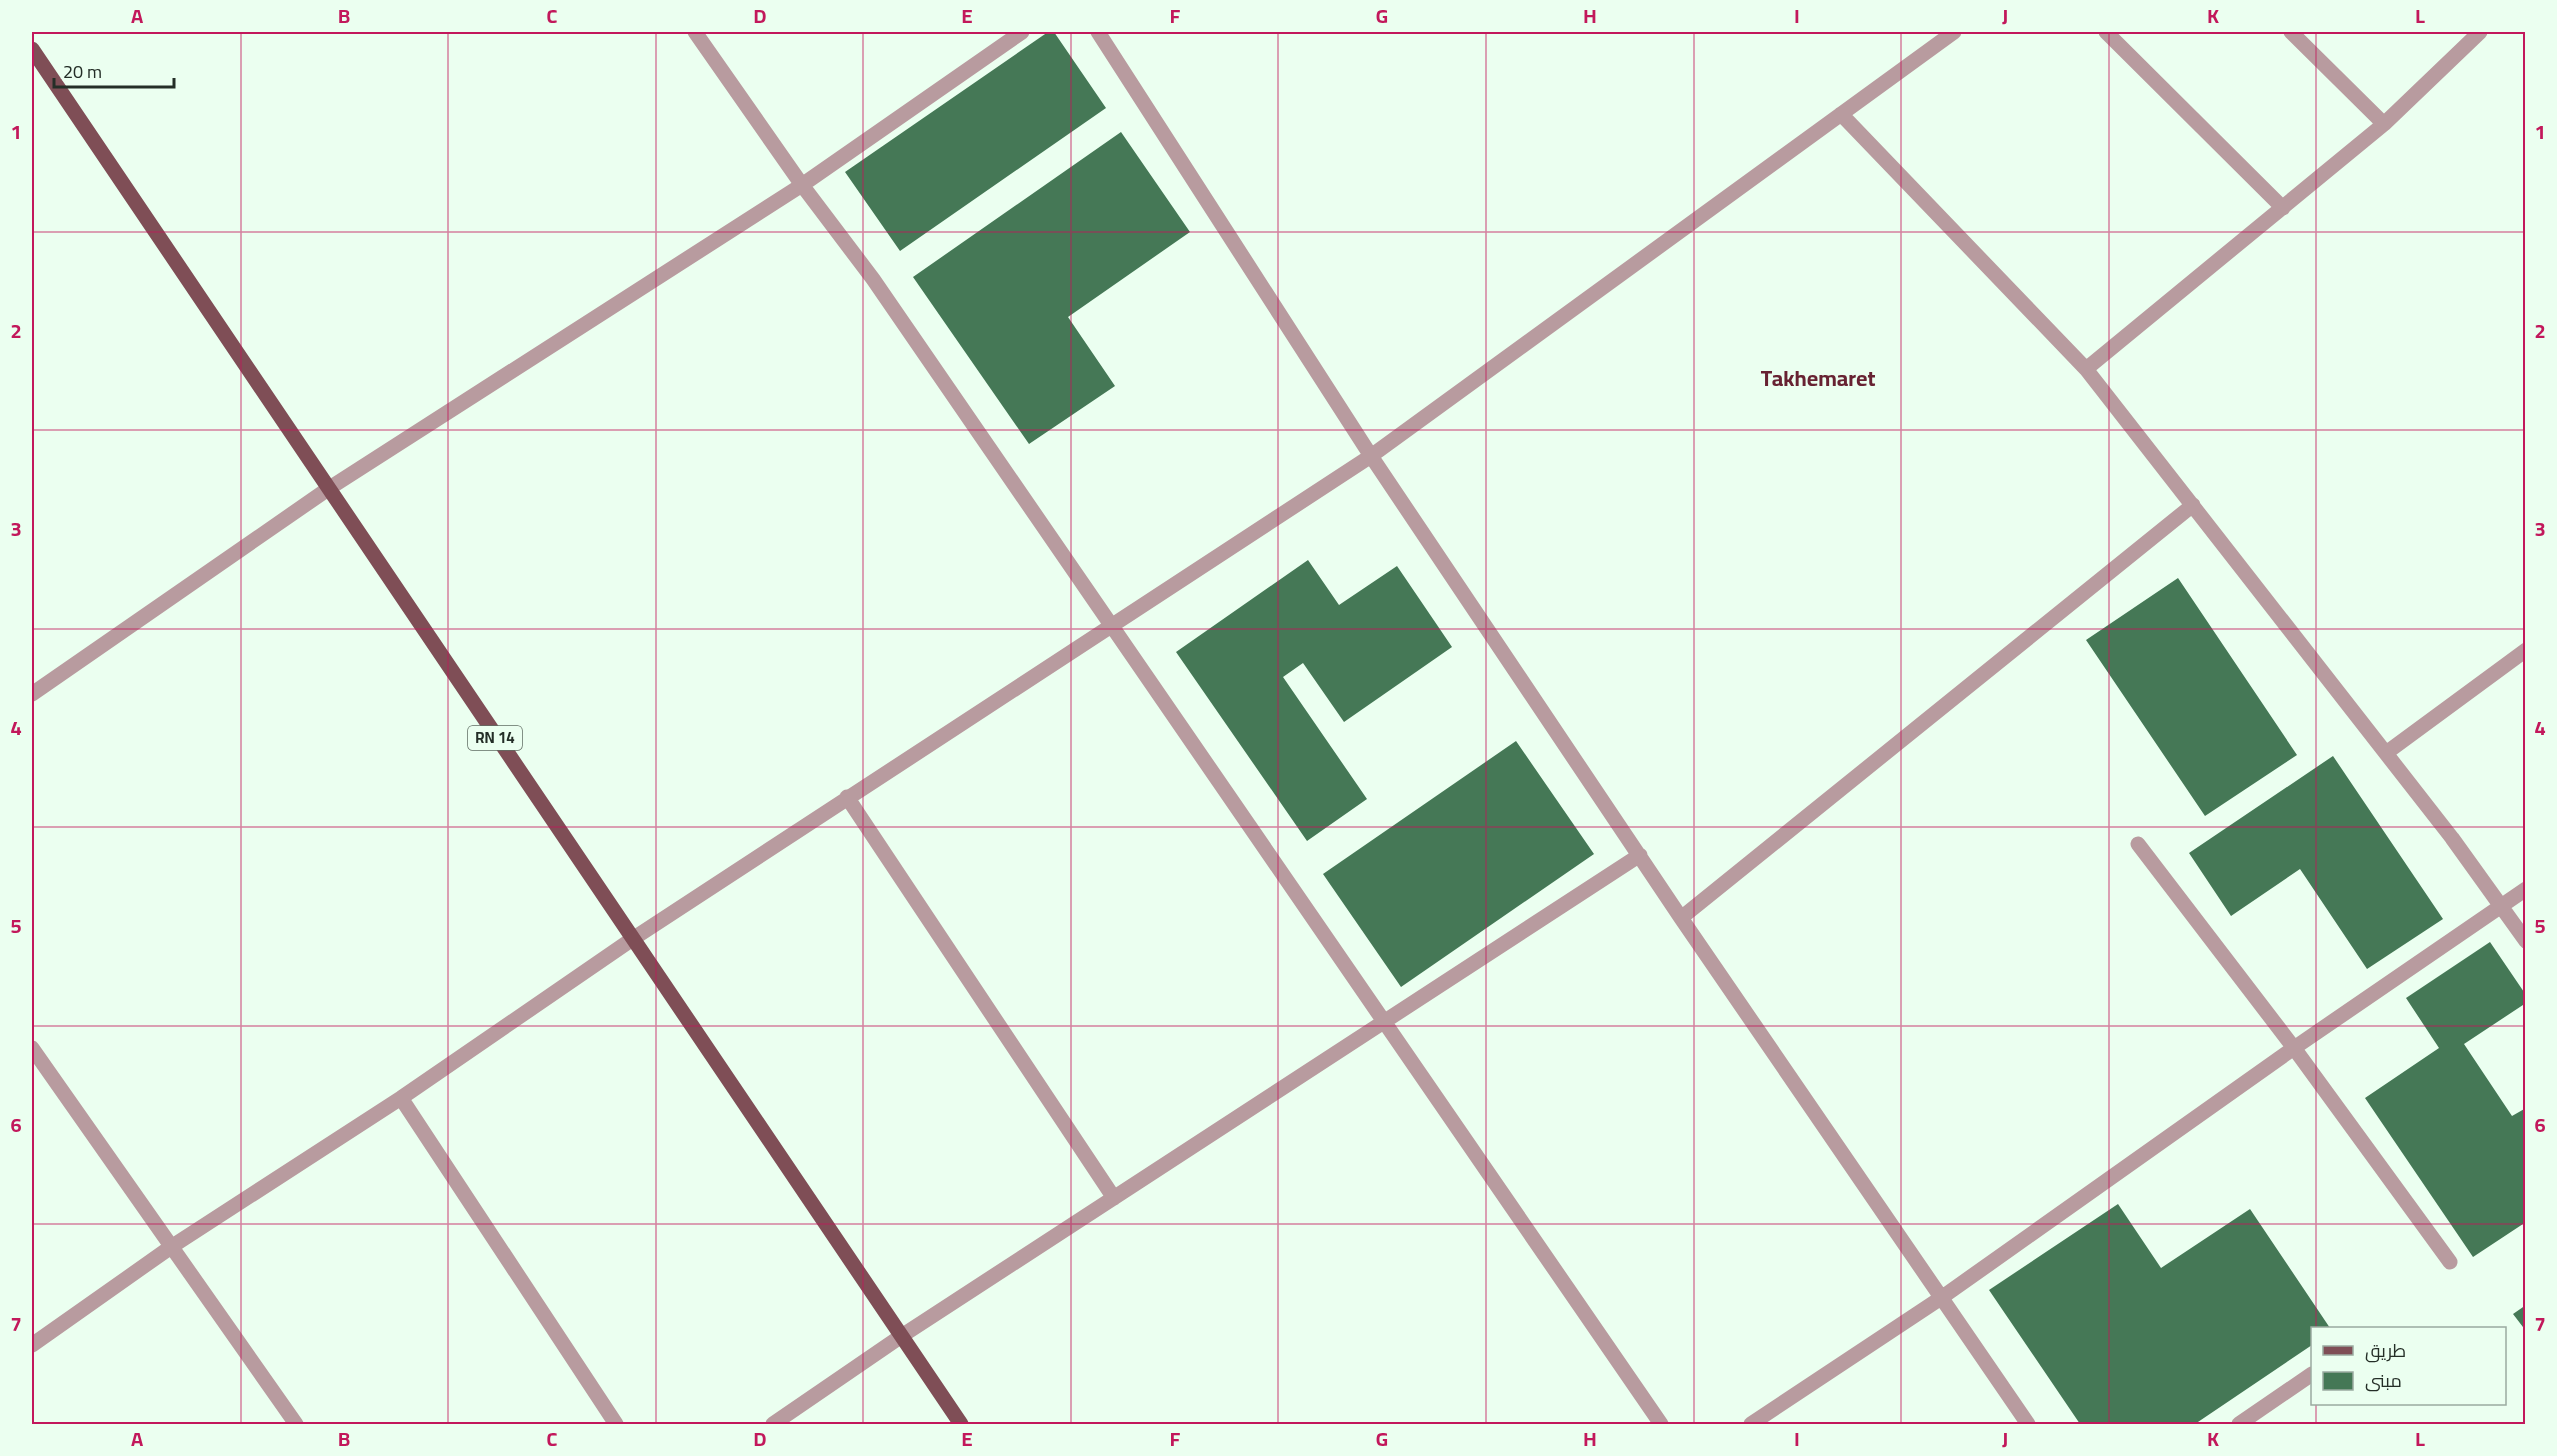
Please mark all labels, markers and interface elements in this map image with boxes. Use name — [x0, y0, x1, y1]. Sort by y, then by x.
text: A — [131, 0, 143, 34]
text: B — [338, 0, 350, 34]
text: C — [547, 0, 558, 34]
text: D — [754, 0, 767, 34]
text: E — [961, 0, 973, 34]
text: F — [1170, 0, 1181, 34]
text: G — [1376, 0, 1388, 34]
text: H — [1583, 0, 1597, 34]
text: I — [1794, 0, 1800, 34]
text: J — [2002, 0, 2008, 34]
text: K — [2207, 0, 2219, 34]
text: L — [2415, 0, 2425, 34]
scale bar — [54, 51, 174, 89]
text: 20 m — [63, 55, 102, 88]
text: 1 — [10, 113, 22, 150]
text: 1 — [2534, 113, 2546, 150]
text: 2 — [10, 312, 22, 349]
text: 2 — [2534, 312, 2546, 349]
district label: Takhemaret — [1761, 357, 1875, 399]
text: 3 — [10, 510, 22, 547]
text: 3 — [2534, 510, 2546, 547]
text: 4 — [10, 709, 22, 746]
text: 4 — [2534, 709, 2546, 746]
road number: RN 14 — [468, 726, 522, 750]
text: 5 — [10, 907, 22, 944]
text: 5 — [2534, 907, 2546, 944]
text: 6 — [10, 1106, 22, 1143]
text: 6 — [2534, 1106, 2546, 1143]
text: 7 — [10, 1305, 22, 1342]
text: 7 — [2534, 1305, 2546, 1342]
legend — [2311, 1327, 2506, 1405]
text: طريق — [2365, 1334, 2406, 1367]
text: مبنى — [2365, 1364, 2402, 1397]
text: A — [131, 1420, 143, 1456]
text: B — [338, 1420, 350, 1456]
text: C — [547, 1420, 558, 1456]
text: D — [754, 1420, 767, 1456]
text: E — [961, 1420, 973, 1456]
text: F — [1170, 1420, 1181, 1456]
text: G — [1376, 1420, 1388, 1456]
text: H — [1583, 1420, 1597, 1456]
text: I — [1794, 1420, 1800, 1456]
text: J — [2002, 1420, 2008, 1456]
text: K — [2207, 1420, 2219, 1456]
text: L — [2415, 1420, 2425, 1456]

